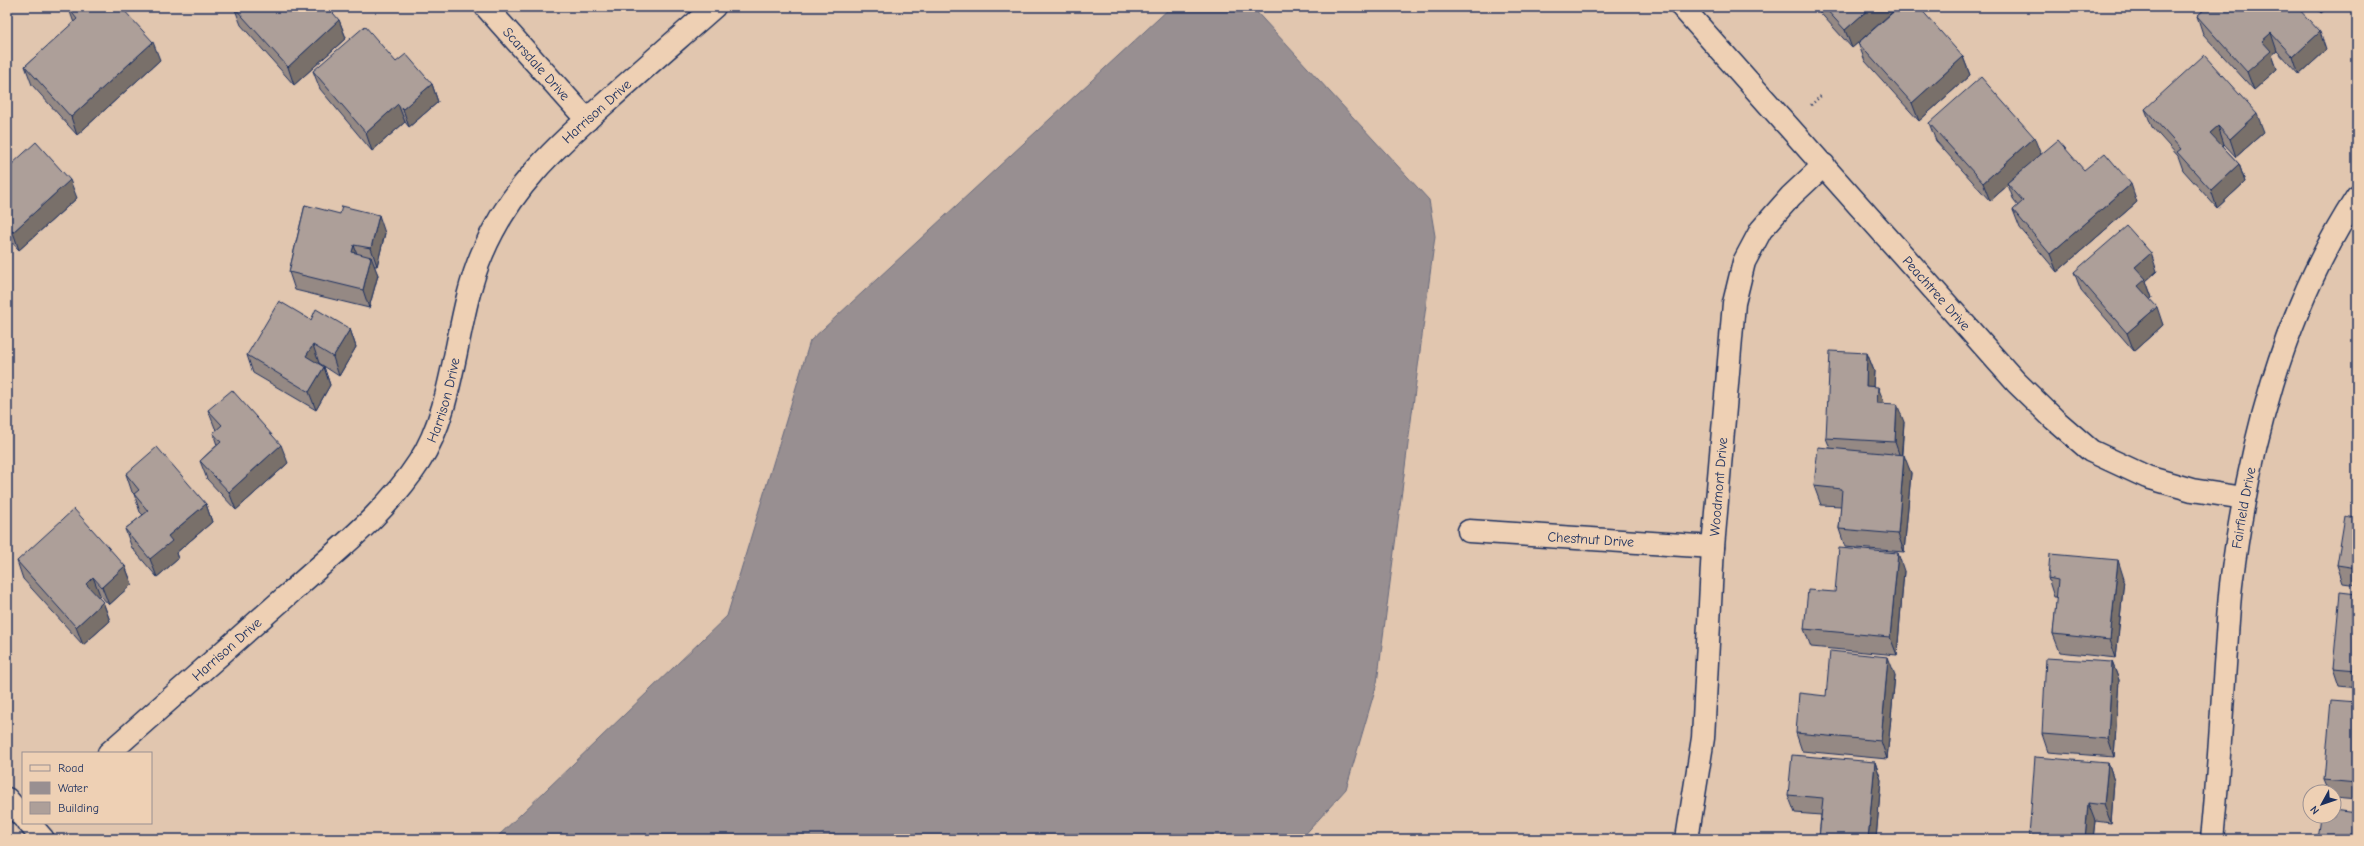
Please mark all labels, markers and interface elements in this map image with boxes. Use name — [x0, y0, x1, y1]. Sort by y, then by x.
street label: Scarsdale Drive — [499, 23, 574, 104]
street label: Harrison Drive — [558, 76, 635, 147]
street label: Peachtree Drive — [1899, 252, 1974, 334]
street label: Harrison Drive — [423, 356, 463, 445]
street label: Woodmont Drive — [1705, 436, 1731, 537]
street label: Fairfield Drive — [2228, 465, 2259, 550]
street label: Chestnut Drive — [1547, 528, 1635, 550]
street label: Harrison Drive — [188, 614, 265, 684]
legend — [22, 752, 152, 824]
text: Road — [58, 761, 84, 775]
text: Water — [58, 781, 88, 795]
north arrow — [2302, 784, 2342, 824]
text: Building — [58, 801, 99, 815]
text: N — [2307, 803, 2322, 817]

